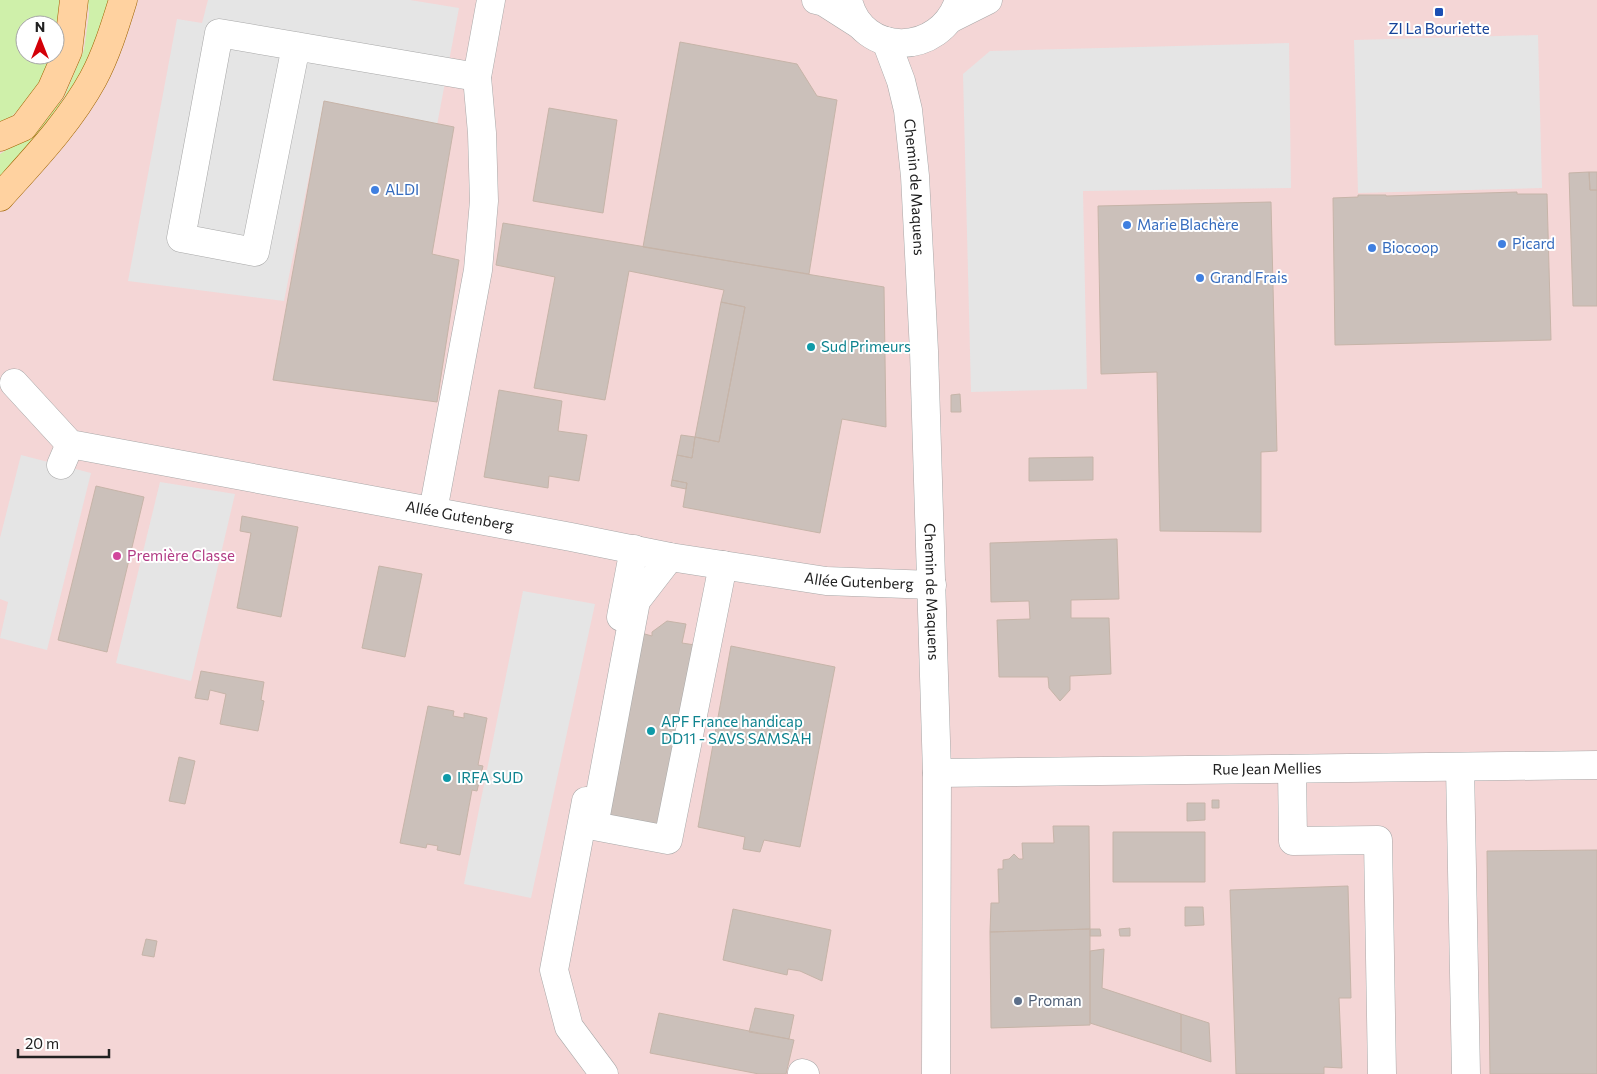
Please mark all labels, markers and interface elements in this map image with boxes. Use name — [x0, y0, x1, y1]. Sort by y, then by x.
marker: ZI La Bouriette — [1433, 6, 1445, 18]
north arrow — [15, 15, 65, 65]
text: N — [35, 18, 45, 35]
place label: ZI La Bouriette — [1388, 19, 1490, 37]
street label: Chemin de Maquens — [901, 118, 929, 256]
place label: ALDI — [385, 180, 419, 198]
marker: ALDI — [369, 184, 381, 196]
place label: Marie Blachère — [1137, 215, 1239, 233]
marker: Marie Blachère — [1121, 219, 1133, 231]
place label: Picard — [1512, 234, 1555, 252]
place label: Biocoop — [1382, 238, 1439, 256]
marker: Picard — [1496, 238, 1508, 250]
marker: Biocoop — [1366, 242, 1378, 254]
place label: Grand Frais — [1210, 268, 1288, 286]
marker: Grand Frais — [1194, 272, 1206, 284]
place label: Sud Primeurs — [821, 337, 911, 355]
marker: Sud Primeurs — [805, 341, 817, 353]
street label: Allée Gutenberg — [404, 496, 515, 534]
street label: Chemin de Maquens — [921, 523, 944, 661]
place label: Première Classe — [127, 546, 235, 564]
marker: Première Classe — [111, 550, 123, 562]
street label: Allée Gutenberg — [803, 568, 914, 592]
place label: APF France handicap DD11 - SAVS SAMSAH — [661, 712, 812, 747]
marker: APF France handicap DD11 - SAVS SAMSAH — [645, 725, 657, 737]
street label: Rue Jean Mellies — [1212, 758, 1322, 778]
place label: IRFA SUD — [457, 768, 523, 786]
marker: IRFA SUD — [441, 772, 453, 784]
place label: Proman — [1028, 991, 1082, 1009]
marker: Proman — [1012, 995, 1024, 1007]
scale bar — [18, 1026, 109, 1058]
text: 20 m — [25, 1034, 59, 1052]

